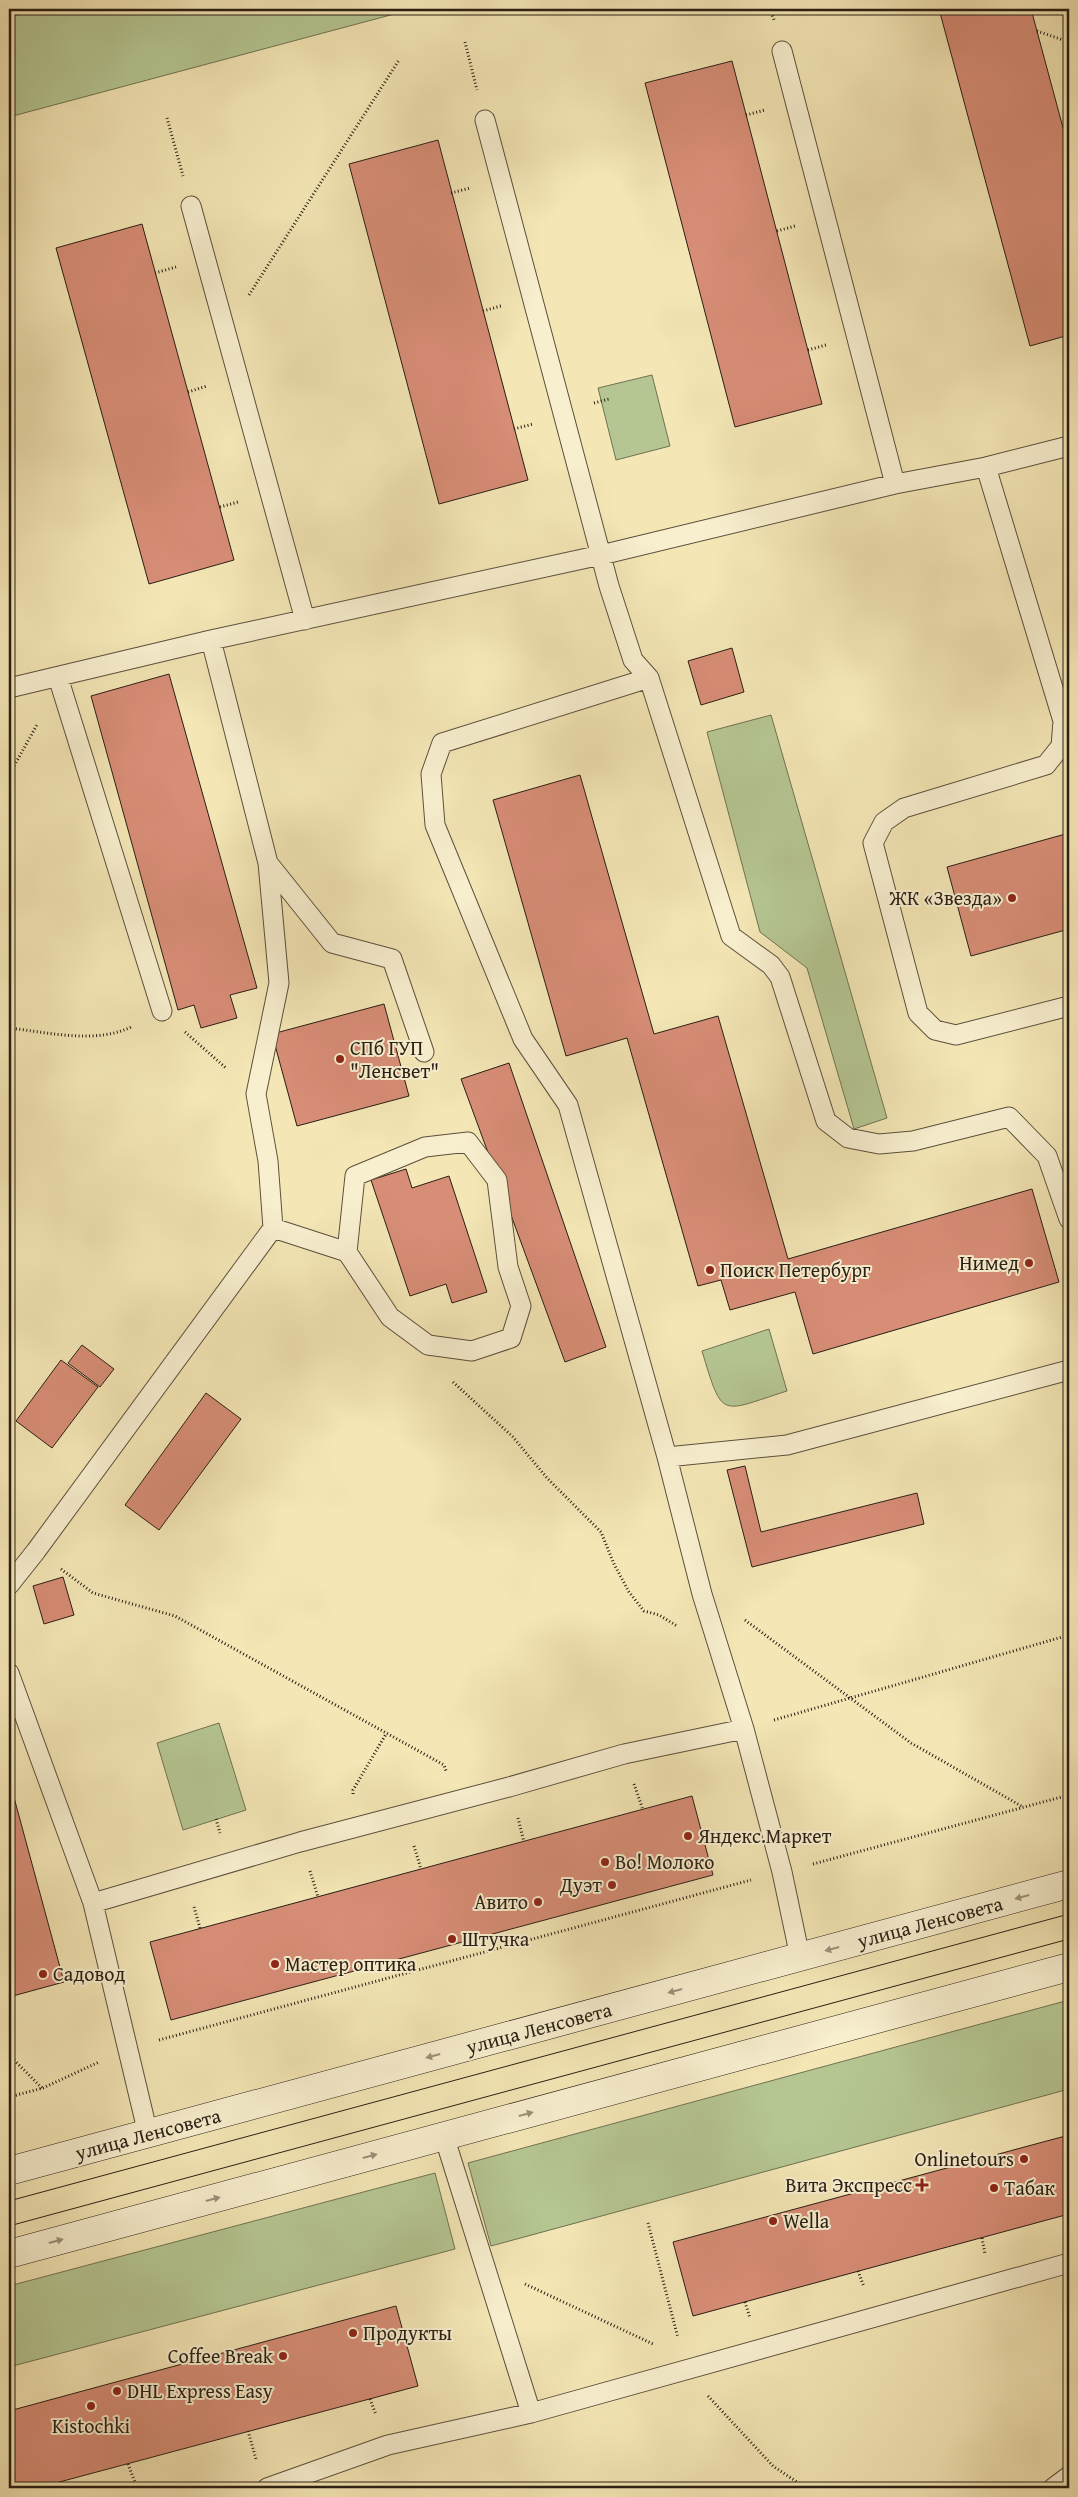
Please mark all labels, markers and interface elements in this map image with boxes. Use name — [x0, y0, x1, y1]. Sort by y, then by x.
place label: ЖК «Звезда» — [888, 883, 1002, 912]
marker: ЖК «Звезда» — [1006, 892, 1018, 904]
place label: СПб ГУП "Ленсвет" — [350, 1033, 439, 1085]
marker: СПб ГУП "Ленсвет" — [334, 1053, 346, 1065]
place label: Нимед — [959, 1248, 1019, 1277]
place label: Поиск Петербург — [720, 1255, 871, 1284]
marker: Нимед — [1023, 1257, 1035, 1269]
marker: Поиск Петербург — [704, 1264, 716, 1276]
place label: Яндекс.Маркет — [697, 1821, 832, 1850]
marker: Яндекс.Маркет — [682, 1830, 694, 1842]
place label: Во! Молоко — [615, 1847, 714, 1876]
marker: Во! Молоко — [599, 1856, 611, 1868]
place label: Дуэт — [559, 1870, 602, 1899]
marker: Дуэт — [606, 1879, 618, 1891]
place label: Авито — [474, 1887, 528, 1916]
street label: улица Ленсовета — [853, 1888, 1006, 1955]
one-way arrow — [1015, 1893, 1030, 1901]
marker: Авито — [532, 1896, 544, 1908]
place label: Штучка — [462, 1924, 530, 1953]
marker: Штучка — [446, 1933, 458, 1945]
one-way arrow — [824, 1945, 839, 1953]
place label: Мастер оптика — [285, 1949, 417, 1978]
marker: Мастер оптика — [269, 1958, 281, 1970]
place label: Садовод — [53, 1959, 125, 1988]
marker: Садовод — [37, 1968, 49, 1980]
one-way arrow — [667, 1987, 682, 1995]
street label: улица Ленсовета — [462, 1994, 615, 2061]
one-way arrow — [426, 2053, 441, 2061]
street label: улица Ленсовета — [71, 2100, 224, 2167]
one-way arrow — [519, 2110, 534, 2118]
place label: Onlinetours — [915, 2144, 1014, 2173]
one-way arrow — [362, 2152, 377, 2160]
marker: Onlinetours — [1018, 2153, 1030, 2165]
place label: Вита Экспресс — [785, 2170, 912, 2199]
place label: Табак — [1004, 2173, 1055, 2202]
marker: Вита Экспресс — [916, 2179, 928, 2191]
marker: Табак — [988, 2182, 1000, 2194]
one-way arrow — [205, 2194, 220, 2202]
place label: Wella — [783, 2206, 830, 2235]
marker: Wella — [767, 2215, 779, 2227]
one-way arrow — [48, 2237, 63, 2245]
place label: Продукты — [363, 2318, 452, 2347]
marker: Продукты — [347, 2327, 359, 2339]
place label: Coffee Break — [168, 2341, 274, 2370]
marker: Coffee Break — [277, 2350, 289, 2362]
place label: DHL Express Easy — [127, 2376, 273, 2405]
marker: DHL Express Easy — [111, 2385, 123, 2397]
marker: Kistochki — [85, 2400, 97, 2412]
place label: Kistochki — [52, 2411, 130, 2440]

